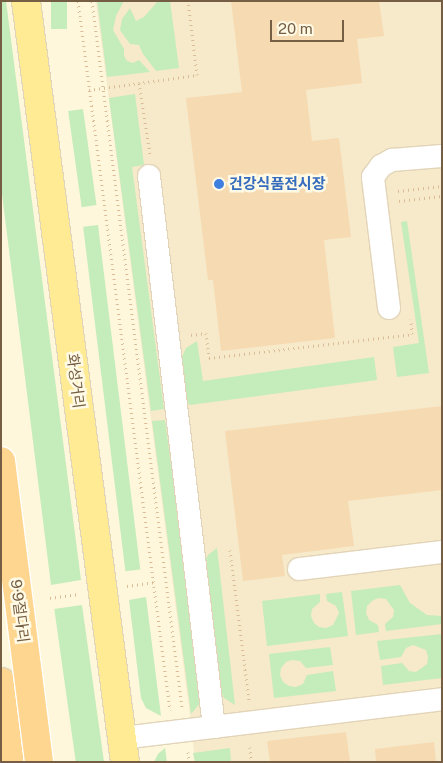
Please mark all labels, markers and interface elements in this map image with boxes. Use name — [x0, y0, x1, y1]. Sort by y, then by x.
scale bar — [273, 10, 347, 42]
text: 20 m — [278, 20, 313, 37]
place label: 건강식품전시장 — [229, 175, 326, 193]
marker: 건강식품전시장 — [213, 178, 225, 190]
street label: 화성거리 — [64, 353, 88, 409]
street label: 9·9절다리 — [7, 578, 33, 644]

